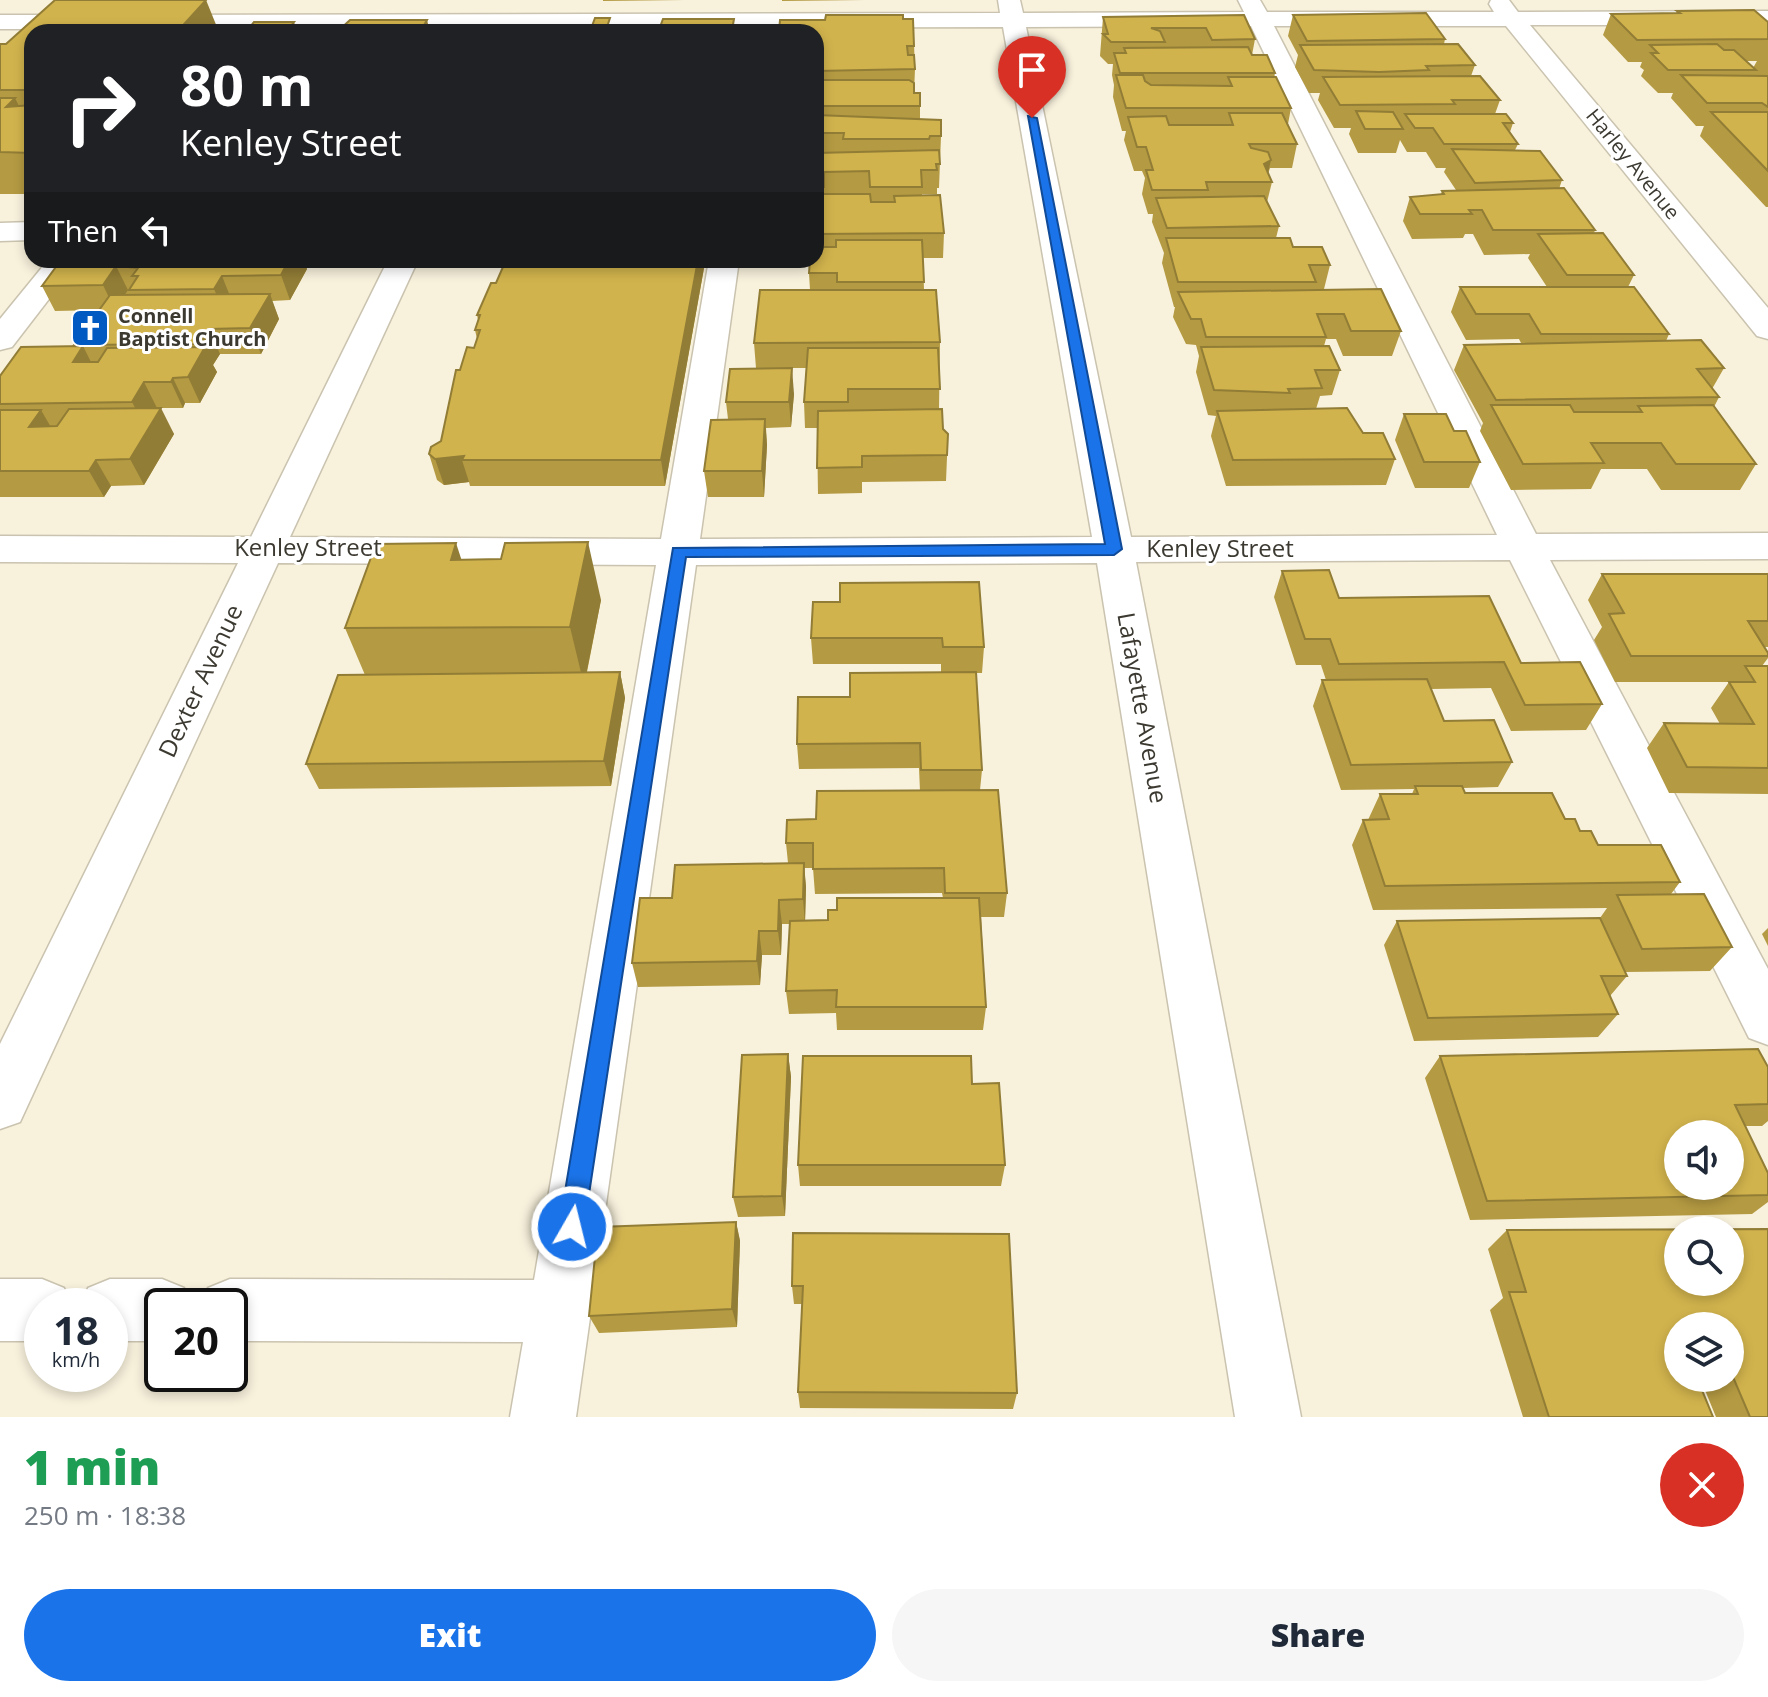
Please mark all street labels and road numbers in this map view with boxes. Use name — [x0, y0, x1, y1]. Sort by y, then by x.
street label: Harley Avenue — [1580, 103, 1686, 225]
street label: Kenley Street — [234, 530, 382, 563]
street label: Kenley Street — [1146, 531, 1294, 564]
street label: Dexter Avenue — [150, 599, 249, 762]
street label: Lafayette Avenue — [1110, 610, 1176, 806]

